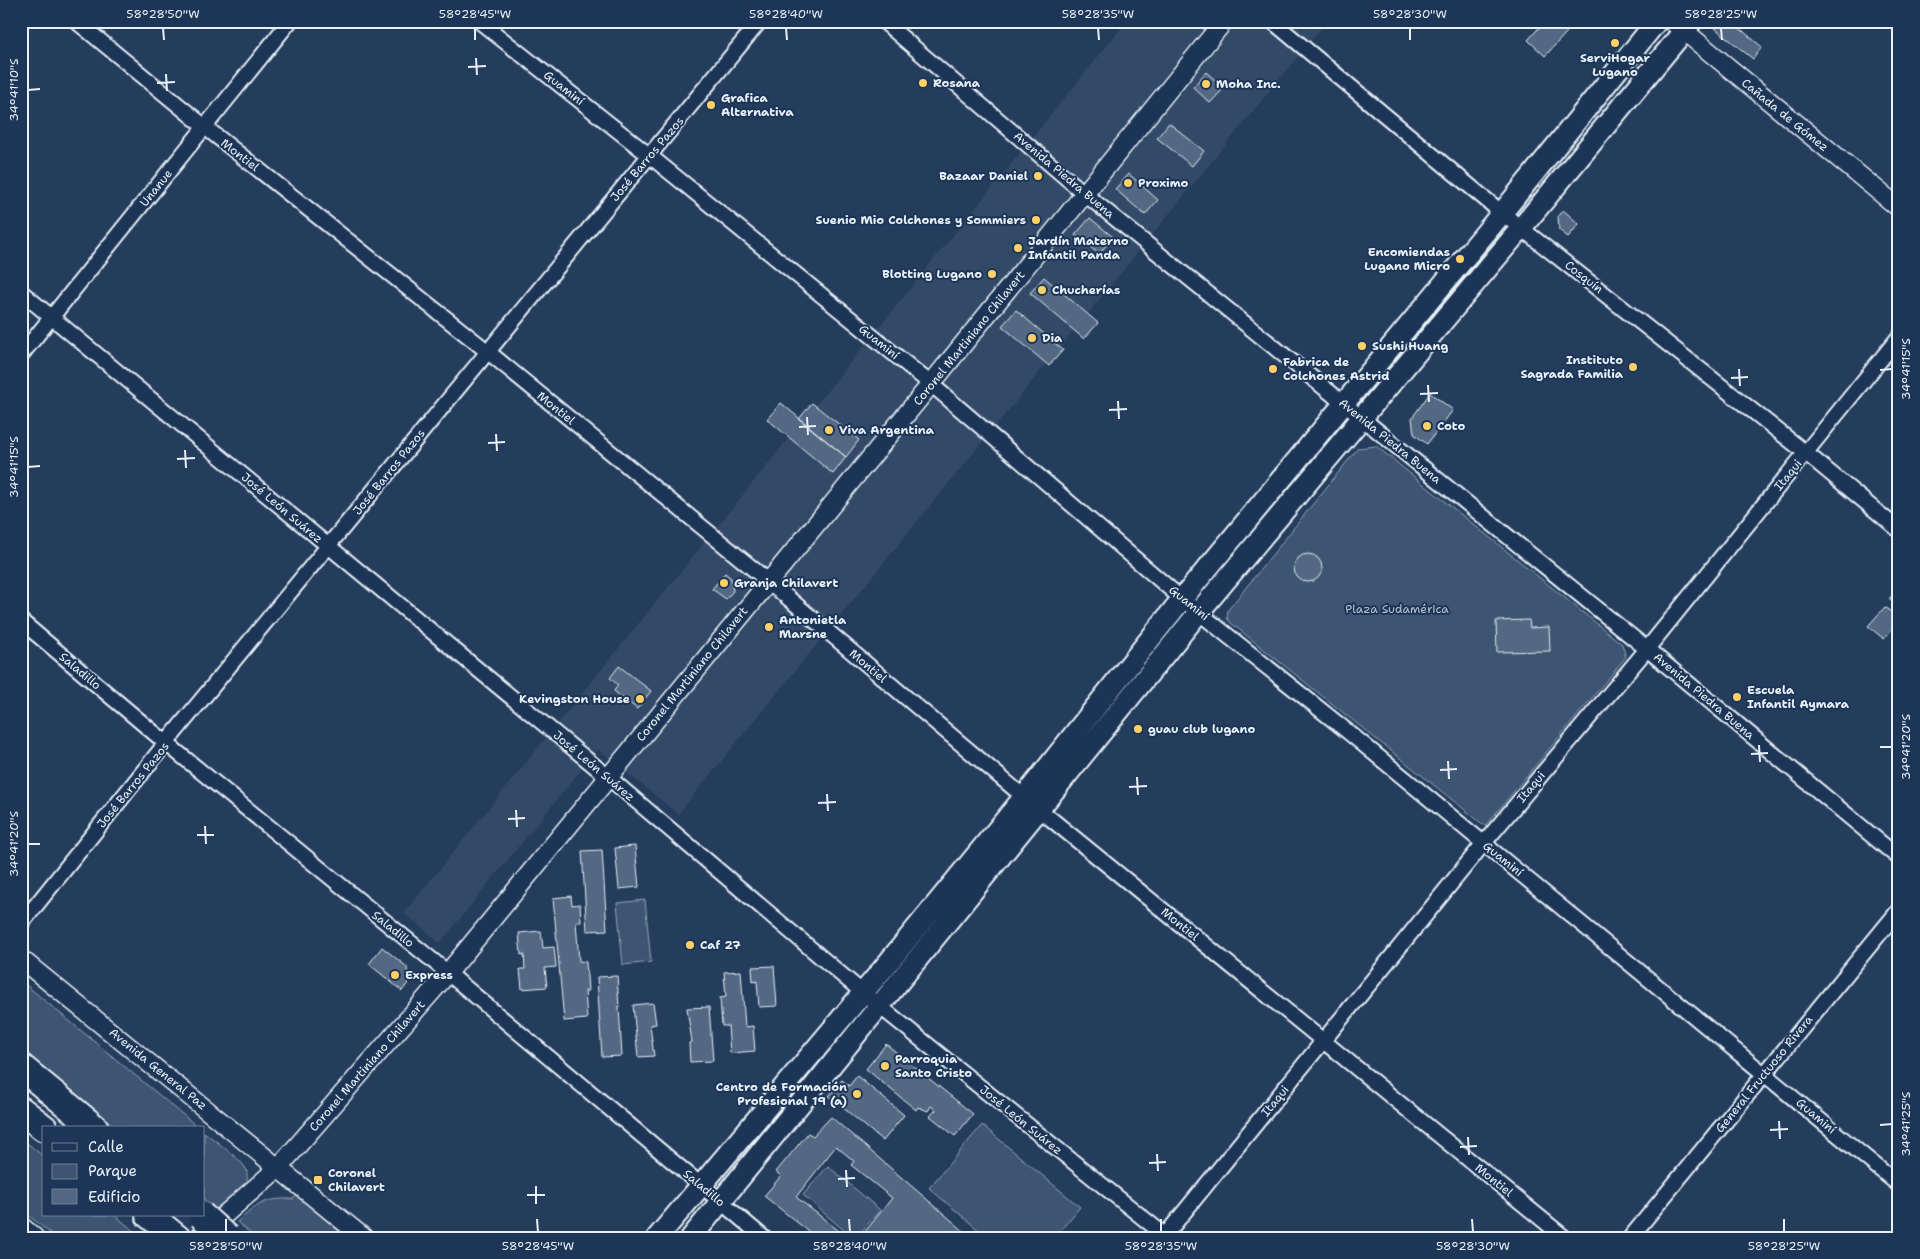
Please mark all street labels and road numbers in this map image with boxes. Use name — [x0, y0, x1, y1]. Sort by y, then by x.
street label: Guaminí — [540, 67, 588, 109]
street label: Cañada de Gómez — [1738, 75, 1832, 155]
street label: José Barros Pazos — [607, 113, 687, 205]
street label: Avenida Piedra Buena — [1010, 128, 1118, 222]
street label: Montiel — [218, 135, 263, 175]
street label: Unanue — [136, 166, 176, 210]
street label: Cosquín — [1562, 257, 1606, 297]
street label: Coronel Martiniano Chilavert — [910, 267, 1028, 409]
street label: Guaminí — [856, 321, 903, 364]
street label: Montiel — [534, 388, 579, 428]
street label: Avenida Piedra Buena — [1336, 395, 1445, 488]
street label: José Barros Pazos — [349, 426, 429, 518]
street label: Itaqui — [1770, 456, 1806, 494]
street label: José León Suárez — [238, 469, 326, 547]
street label: Guaminí — [1166, 582, 1213, 625]
street label: Coronel Martiniano Chilavert — [633, 603, 751, 745]
street label: Montiel — [846, 646, 890, 687]
street label: Saladillo — [56, 649, 104, 693]
street label: Avenida Piedra Buena — [1650, 649, 1758, 743]
street label: José León Suárez — [550, 727, 638, 805]
street label: José Barros Pazos — [93, 739, 173, 831]
street label: Itaqui — [1513, 768, 1549, 806]
street label: Guaminí — [1480, 838, 1527, 881]
street label: Montiel — [1158, 904, 1203, 944]
street label: Saladillo — [369, 907, 417, 951]
street label: Coronel Martiniano Chilavert — [306, 997, 428, 1135]
street label: General Fructuoso Rivera — [1712, 1012, 1817, 1136]
street label: Avenida General Paz — [106, 1024, 210, 1114]
street label: José León Suárez — [976, 1082, 1066, 1158]
street label: Itaqui — [1257, 1082, 1293, 1120]
street label: Guaminí — [1793, 1095, 1840, 1138]
street label: Montiel — [1472, 1160, 1517, 1200]
street label: Saladillo — [680, 1166, 728, 1210]

